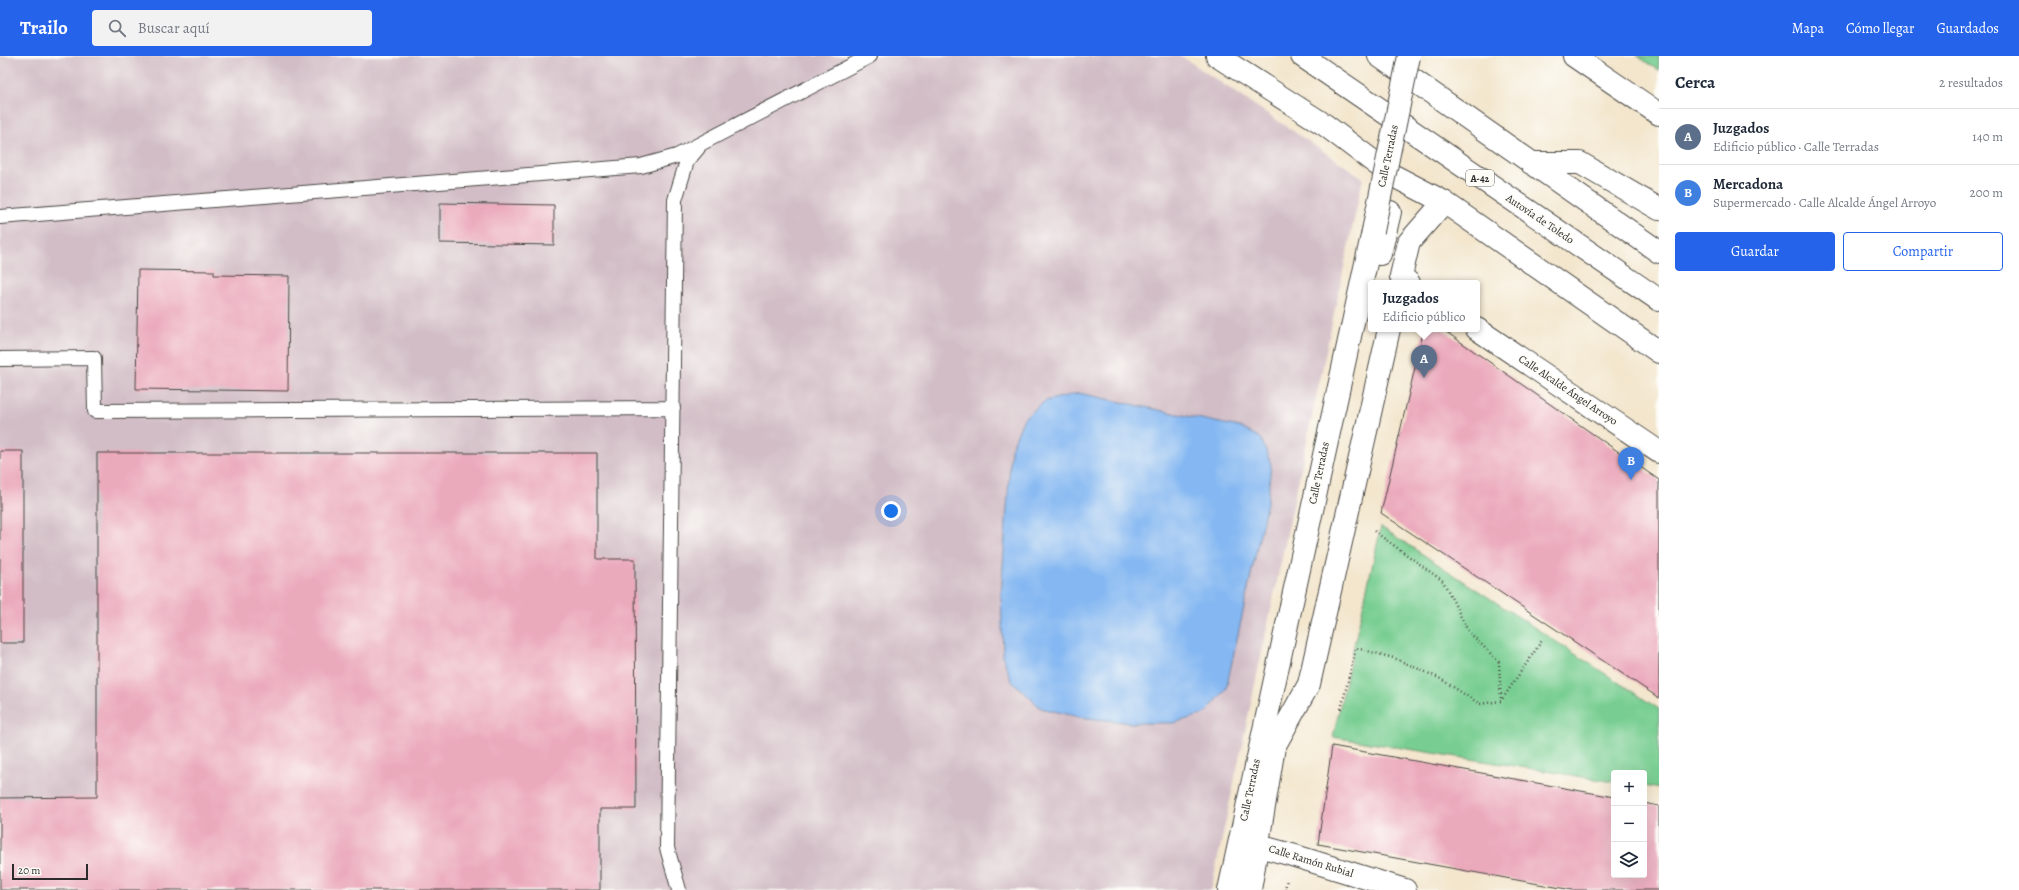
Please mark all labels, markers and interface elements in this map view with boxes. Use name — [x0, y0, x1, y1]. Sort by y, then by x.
search box — [92, 10, 372, 46]
text: Trailo — [20, 15, 68, 41]
icon: search — [106, 17, 128, 39]
text: Buscar aquí — [138, 18, 210, 38]
text: Mapa — [1792, 19, 1824, 38]
text: Cómo llegar — [1846, 19, 1914, 38]
text: Guardados — [1936, 19, 1999, 38]
text: Cerca — [1675, 71, 1715, 94]
text: 2 resultados — [1939, 74, 2003, 91]
text: Juzgados — [1713, 118, 1769, 138]
street label: Calle Terradas — [1374, 123, 1402, 189]
text: A — [1684, 128, 1692, 145]
text: 140 m — [1972, 128, 2003, 145]
text: Edificio público · Calle Terradas — [1713, 138, 1879, 155]
road number: A-42 — [1466, 170, 1494, 186]
text: Mercadona — [1713, 174, 1783, 194]
text: B — [1684, 184, 1692, 201]
text: 200 m — [1970, 184, 2003, 201]
street label: Autovía de Toledo — [1502, 190, 1577, 248]
text: Supermercado · Calle Alcalde Ángel Arroyo — [1713, 194, 1936, 211]
button: Guardar — [1675, 232, 1835, 271]
button: Compartir — [1843, 232, 2003, 271]
popup — [1368, 280, 1480, 332]
text: Juzgados — [1383, 288, 1439, 308]
text: Edificio público — [1383, 308, 1466, 325]
pin: A — [1411, 345, 1437, 378]
street label: Calle Alcalde Ángel Arroyo — [1516, 351, 1621, 429]
street label: Calle Terradas — [1305, 440, 1333, 506]
pin: B — [1618, 447, 1644, 480]
your location — [881, 501, 901, 521]
street label: Calle Terradas — [1236, 757, 1264, 823]
map controls — [1611, 770, 1647, 878]
button: + — [1611, 770, 1647, 806]
button: − — [1611, 806, 1647, 842]
street label: Calle Ramón Rubial — [1267, 841, 1355, 881]
button: layers — [1611, 842, 1647, 878]
scale bar — [12, 862, 88, 881]
text: 20 m — [18, 863, 40, 878]

